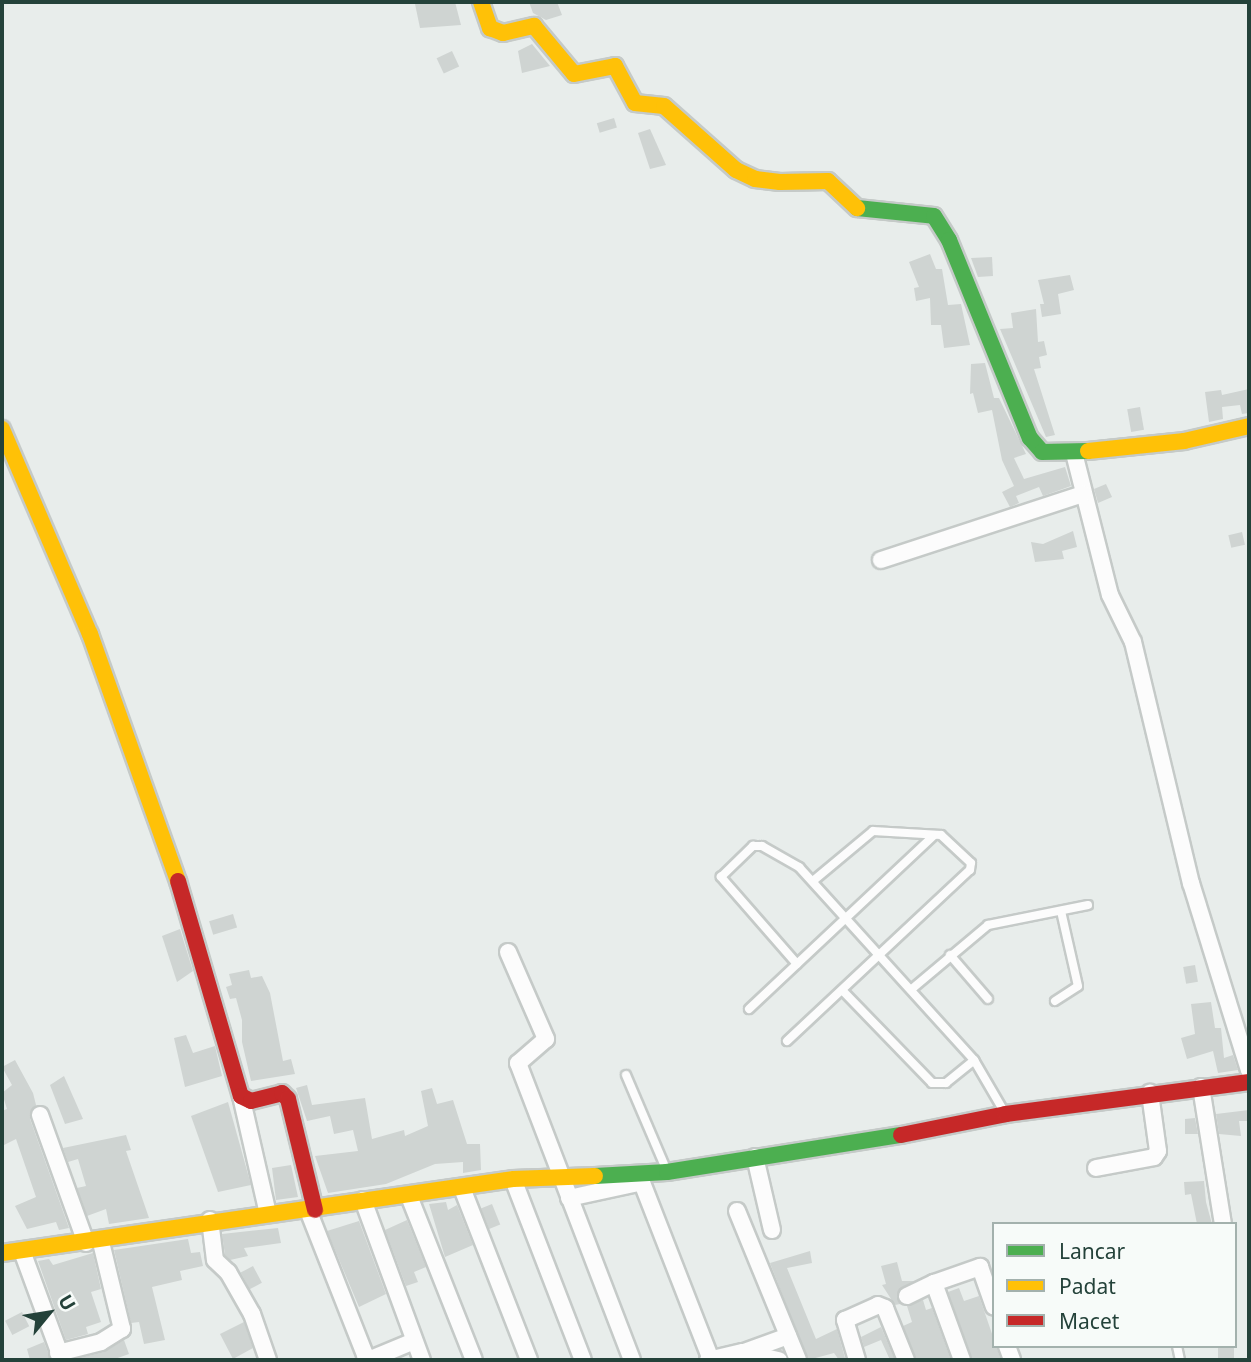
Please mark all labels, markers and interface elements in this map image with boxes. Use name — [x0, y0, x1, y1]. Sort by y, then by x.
legend — [992, 1222, 1237, 1348]
text: Lancar — [1059, 1237, 1125, 1265]
text: Padat — [1059, 1272, 1116, 1300]
north arrow — [14, 1278, 84, 1348]
text: U — [52, 1290, 82, 1315]
text: Macet — [1059, 1307, 1119, 1335]

